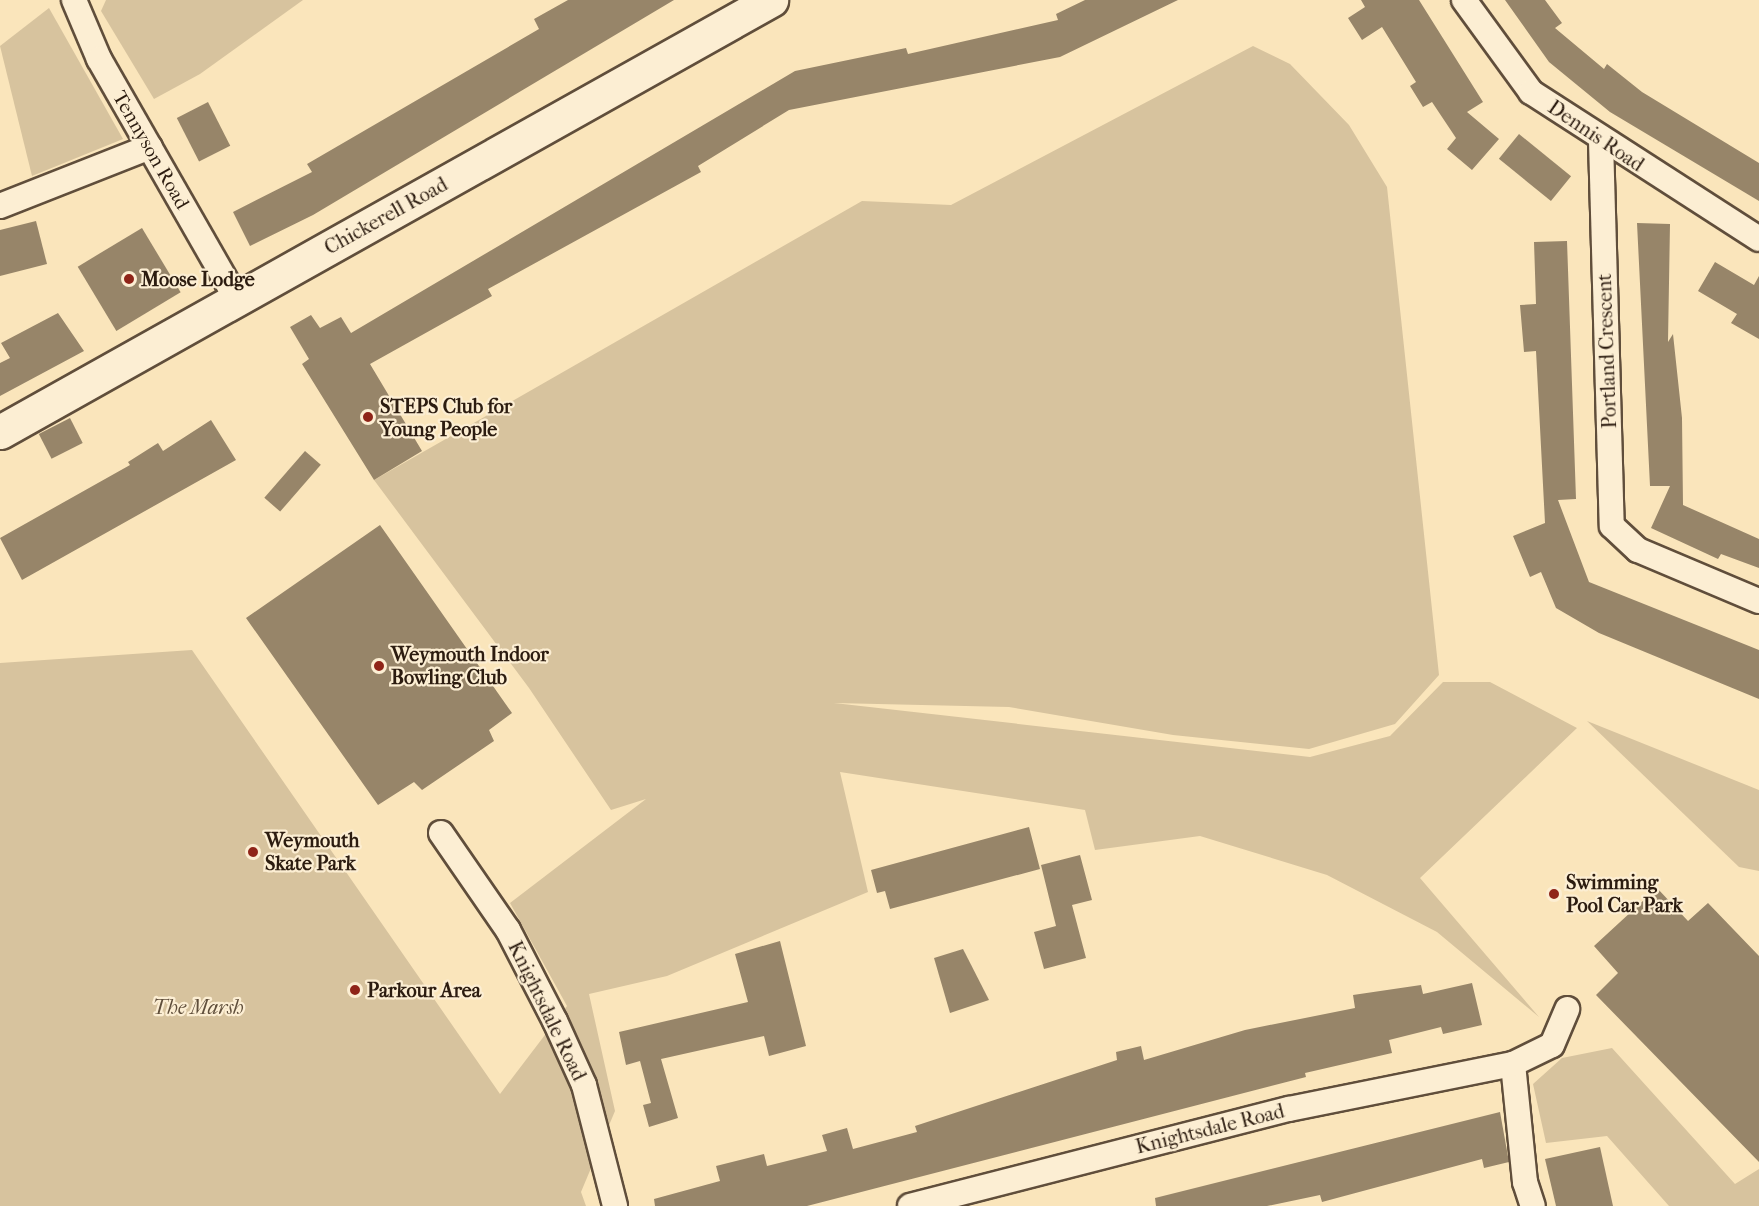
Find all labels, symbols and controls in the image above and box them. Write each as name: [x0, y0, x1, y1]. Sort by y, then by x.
street label: Tennyson Road: [107, 87, 195, 213]
street label: Dennis Road: [1543, 95, 1649, 177]
street label: Chickerell Road: [320, 172, 452, 260]
place label: Moose Lodge: [141, 267, 255, 291]
marker: Moose Lodge: [122, 272, 136, 286]
street label: Portland Crescent: [1592, 273, 1622, 429]
place label: STEPS Club for Young People: [380, 394, 512, 441]
marker: STEPS Club for Young People: [361, 410, 375, 424]
place label: Weymouth Indoor Bowling Club: [391, 642, 549, 689]
marker: Weymouth Indoor Bowling Club: [372, 659, 386, 673]
place label: Weymouth Skate Park: [265, 828, 360, 875]
marker: Weymouth Skate Park: [246, 845, 260, 859]
place label: Swimming Pool Car Park: [1566, 870, 1683, 917]
marker: Swimming Pool Car Park: [1547, 887, 1561, 901]
street label: Knightsdale Road: [503, 937, 591, 1085]
place label: Parkour Area: [367, 978, 481, 1002]
marker: Parkour Area: [348, 983, 362, 997]
park label: The Marsh: [152, 995, 244, 1019]
street label: Knightsdale Road: [1133, 1099, 1287, 1159]

